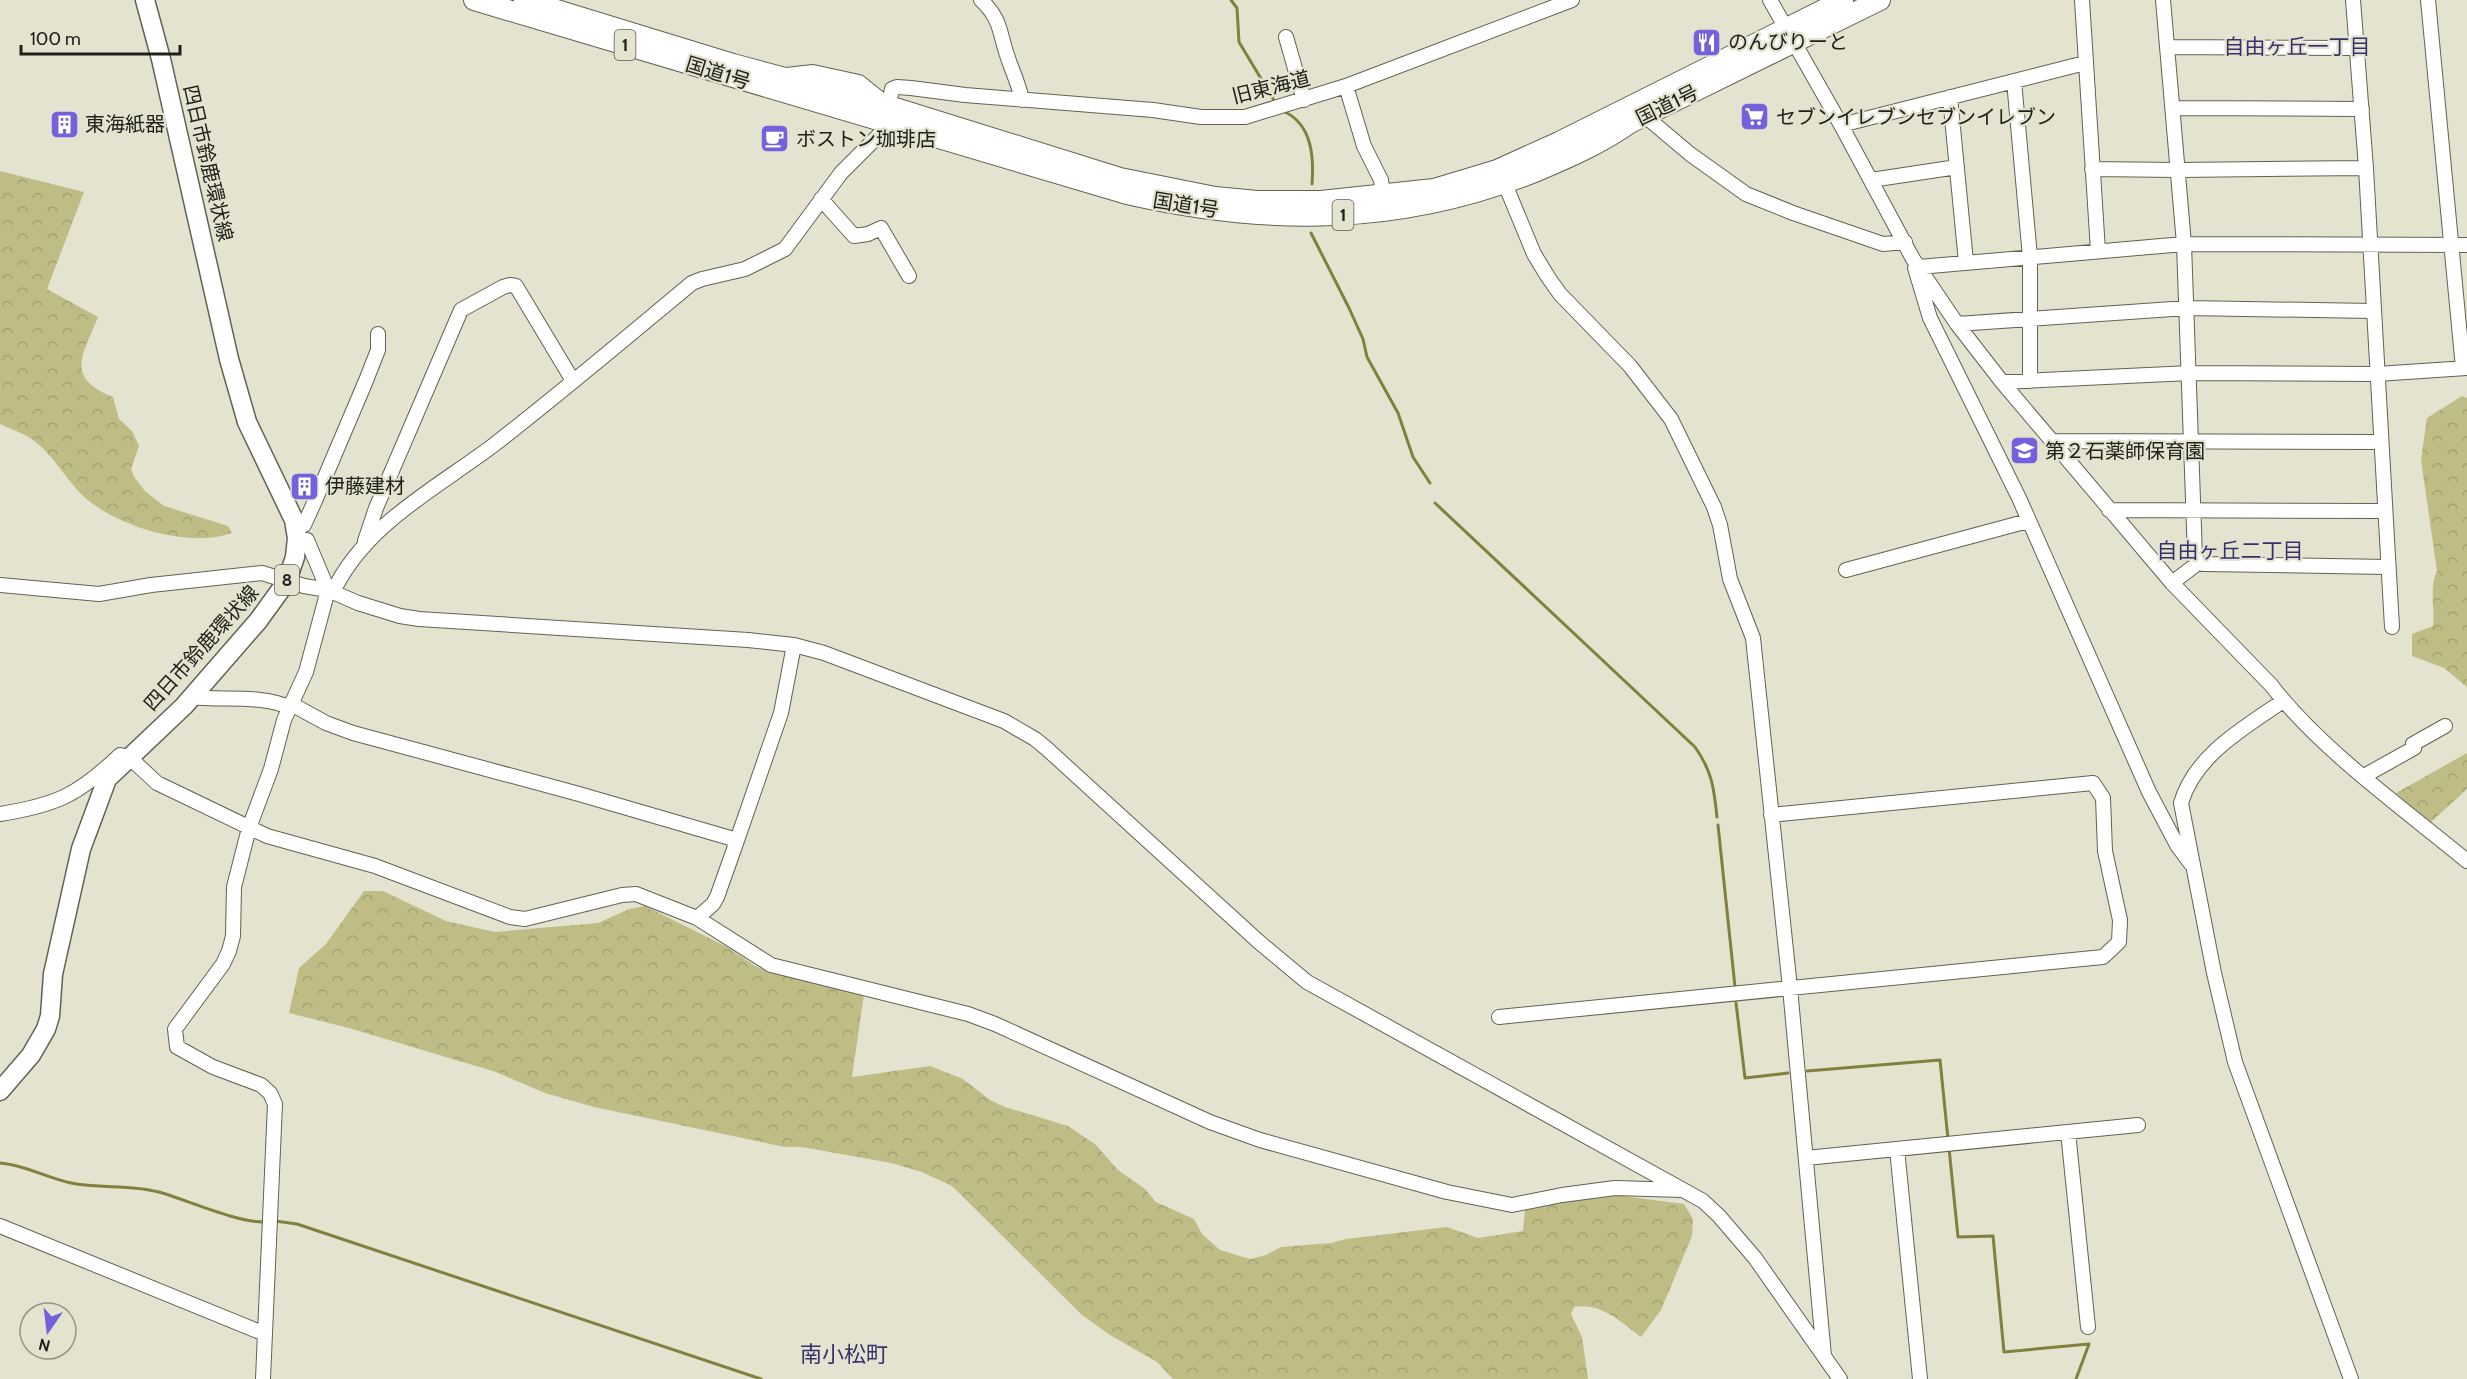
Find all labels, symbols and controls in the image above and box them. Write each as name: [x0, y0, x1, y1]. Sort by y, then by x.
scale bar: [21, 18, 180, 56]
restaurant icon: のんびりーと: [1691, 26, 1723, 58]
text: 100 m: [30, 28, 81, 50]
road number: 1: [614, 30, 636, 60]
place label: のんびりーと: [1728, 30, 1848, 54]
district label: 自由ヶ丘一丁目: [2224, 34, 2371, 59]
street label: 国道1号: [683, 52, 753, 94]
street label: 旧東海道: [1229, 66, 1313, 108]
street label: 国道1号: [1632, 80, 1702, 130]
street label: 四日市鈴鹿環状線: [178, 82, 238, 244]
supermarket icon: セブンイレブンセブンイレブン: [1739, 101, 1771, 133]
place label: セブンイレブンセブンイレブン: [1776, 105, 2056, 129]
building icon: 東海紙器: [48, 108, 80, 140]
place label: 東海紙器: [85, 112, 165, 136]
cafe icon: ボストン珈琲店: [759, 123, 791, 155]
place label: ボストン珈琲店: [796, 127, 936, 151]
street label: 国道1号: [1151, 188, 1221, 222]
road number: 1: [1332, 200, 1354, 230]
school or university icon: 第２石薬師保育園: [2008, 435, 2040, 467]
place label: 第２石薬師保育園: [2045, 439, 2205, 463]
building icon: 伊藤建材: [288, 470, 320, 502]
place label: 伊藤建材: [325, 474, 405, 498]
district label: 自由ヶ丘二丁目: [2157, 538, 2304, 563]
road number: 8: [275, 565, 299, 595]
street label: 四日市鈴鹿環状線: [139, 581, 263, 715]
north arrow: [18, 1301, 78, 1361]
text: N: [37, 1334, 52, 1356]
district label: 南小松町: [800, 1341, 888, 1368]

